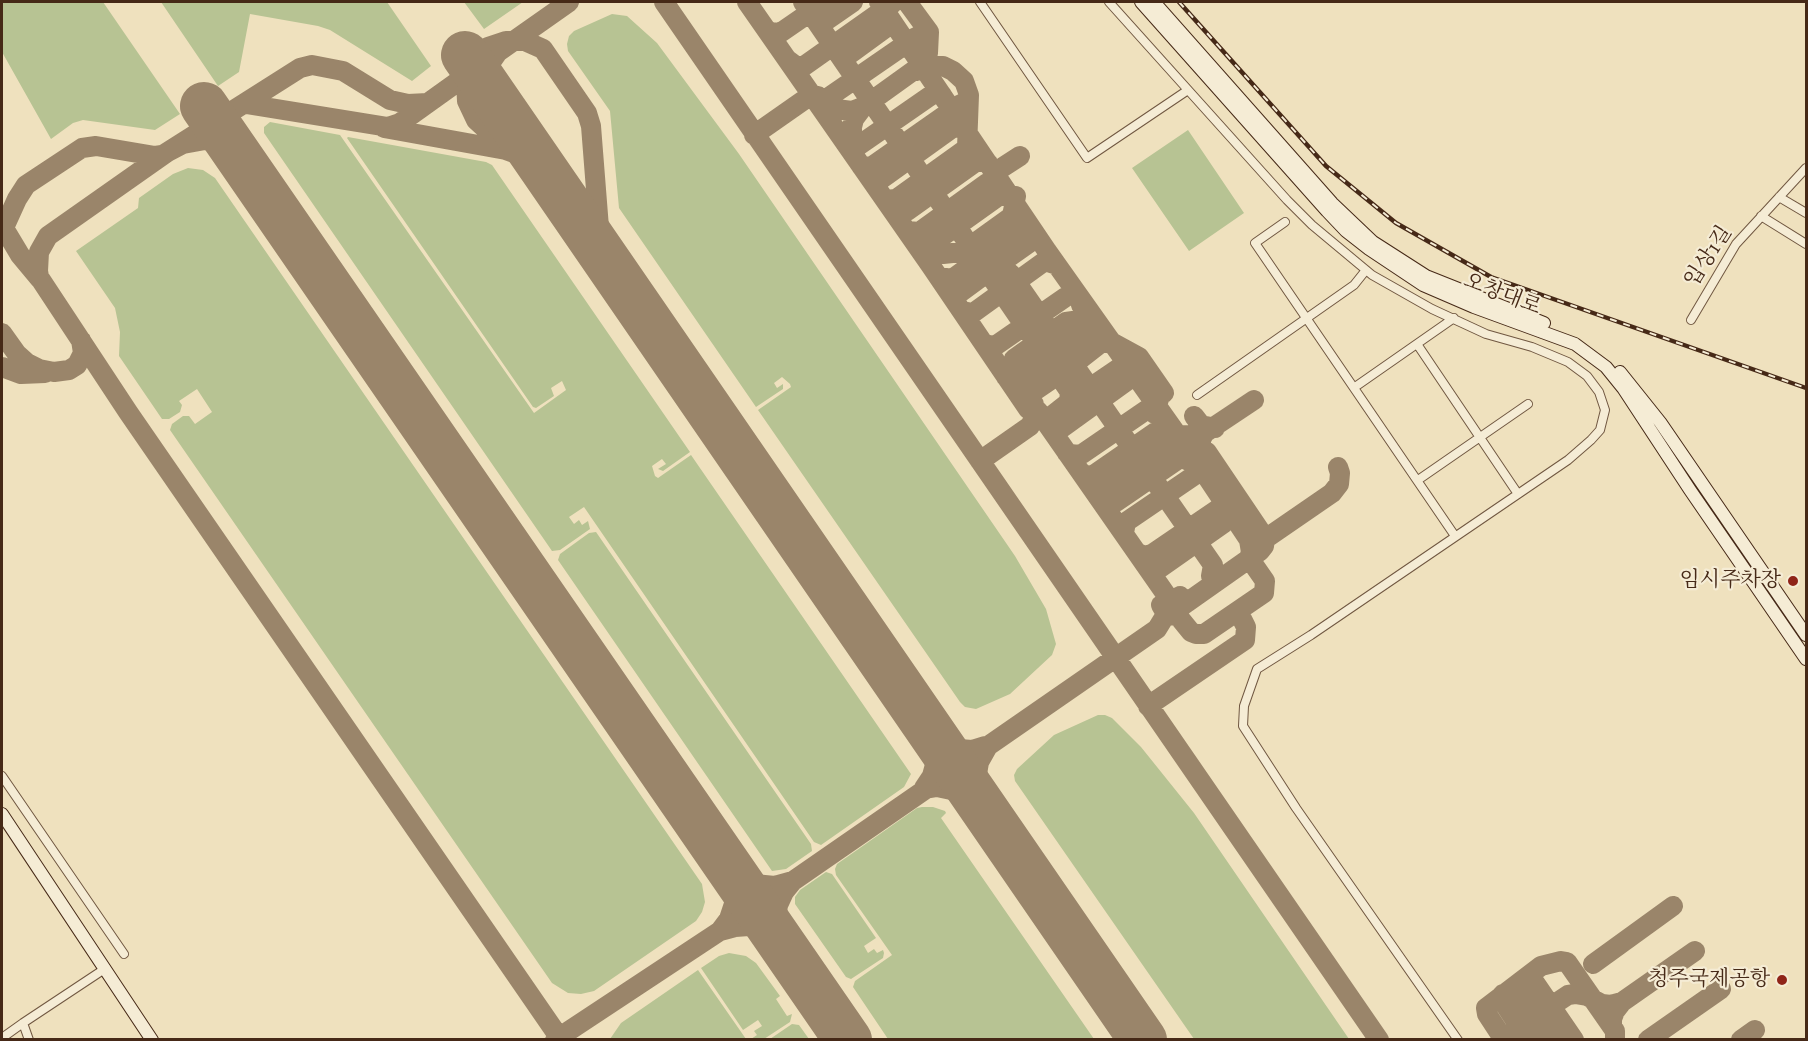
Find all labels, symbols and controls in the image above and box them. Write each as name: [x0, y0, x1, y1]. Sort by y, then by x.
street label: 입상1길: [1680, 222, 1738, 292]
street label: 오창대로: [1460, 269, 1544, 321]
place label: 임시주차장: [1680, 568, 1781, 594]
marker: 임시주차장: [1786, 574, 1800, 588]
place label: 청주국제공항: [1648, 967, 1770, 993]
marker: 청주국제공항: [1775, 973, 1789, 987]

